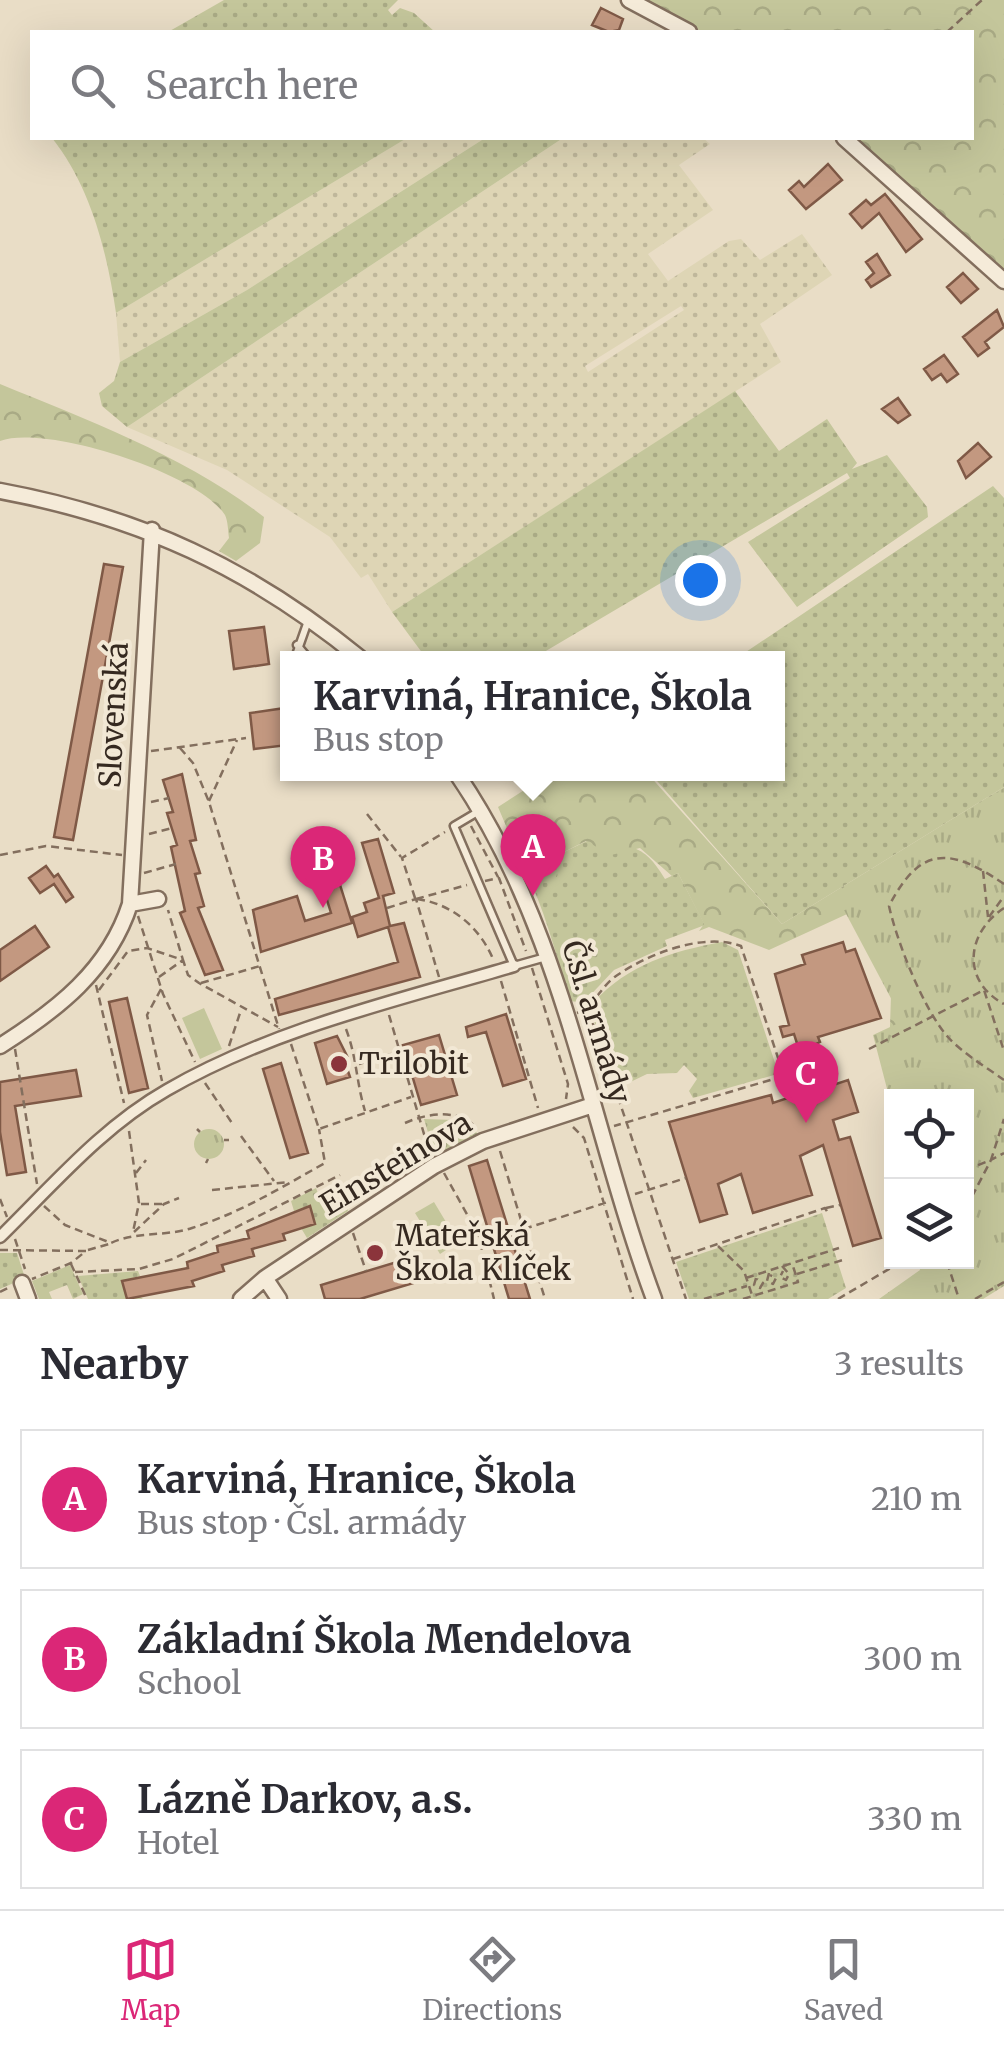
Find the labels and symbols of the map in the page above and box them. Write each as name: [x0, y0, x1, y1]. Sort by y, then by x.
your location: [675, 555, 726, 606]
street label: Slovenská: [90, 641, 136, 789]
pin: A: [500, 814, 566, 896]
pin: B: [290, 826, 356, 908]
street label: Čsl. armády: [554, 936, 640, 1108]
pin: C: [774, 1040, 838, 1123]
place label: Trilobit: [359, 1044, 469, 1082]
marker: Trilobit: [328, 1053, 350, 1075]
street label: Einsteinova: [313, 1103, 478, 1223]
place label: Mateřská Škola Klíček: [395, 1216, 571, 1288]
marker: Mateřská Škola Klíček: [364, 1242, 386, 1264]

